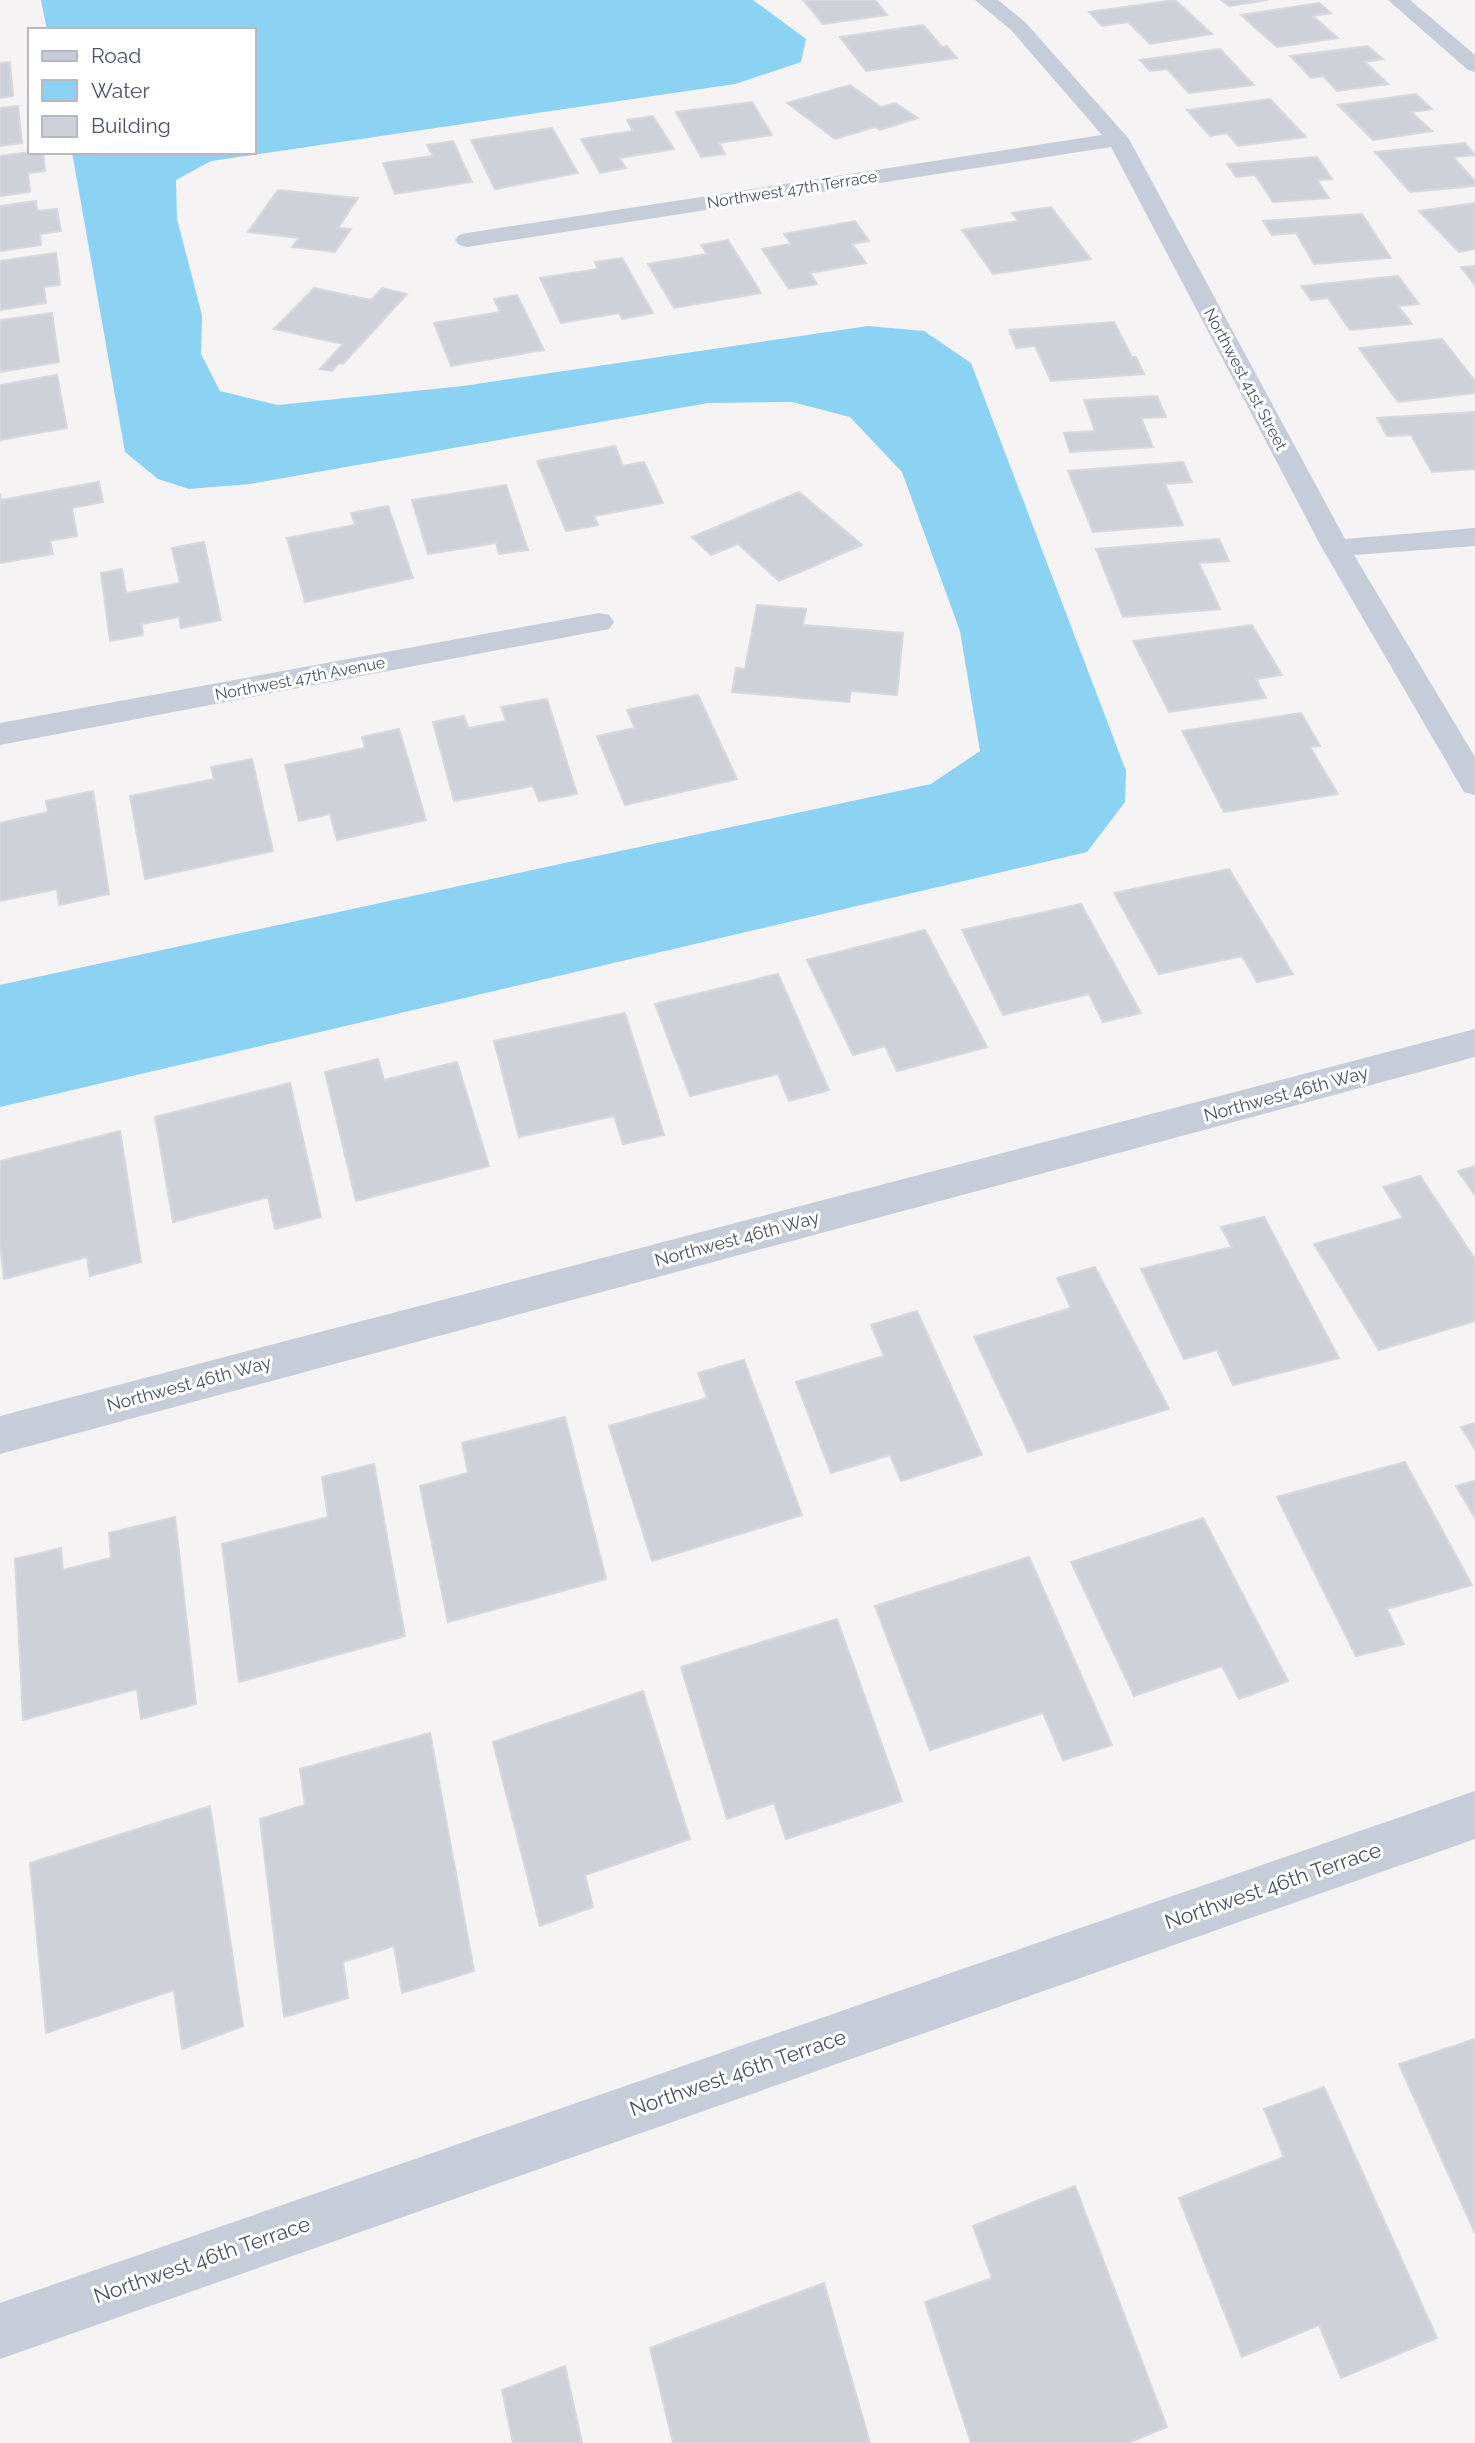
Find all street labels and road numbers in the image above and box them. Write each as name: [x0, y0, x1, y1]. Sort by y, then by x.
street label: Northwest 47th Terrace: [706, 167, 879, 212]
street label: Northwest 41st Street: [1200, 305, 1291, 454]
street label: Northwest 47th Avenue: [213, 653, 387, 704]
street label: Northwest 46th Way: [1201, 1061, 1371, 1126]
street label: Northwest 46th Way: [652, 1206, 822, 1271]
street label: Northwest 46th Way: [104, 1351, 274, 1416]
street label: Northwest 46th Terrace: [1161, 1837, 1384, 1934]
street label: Northwest 46th Terrace: [626, 2024, 849, 2121]
street label: Northwest 46th Terrace: [90, 2211, 313, 2308]

